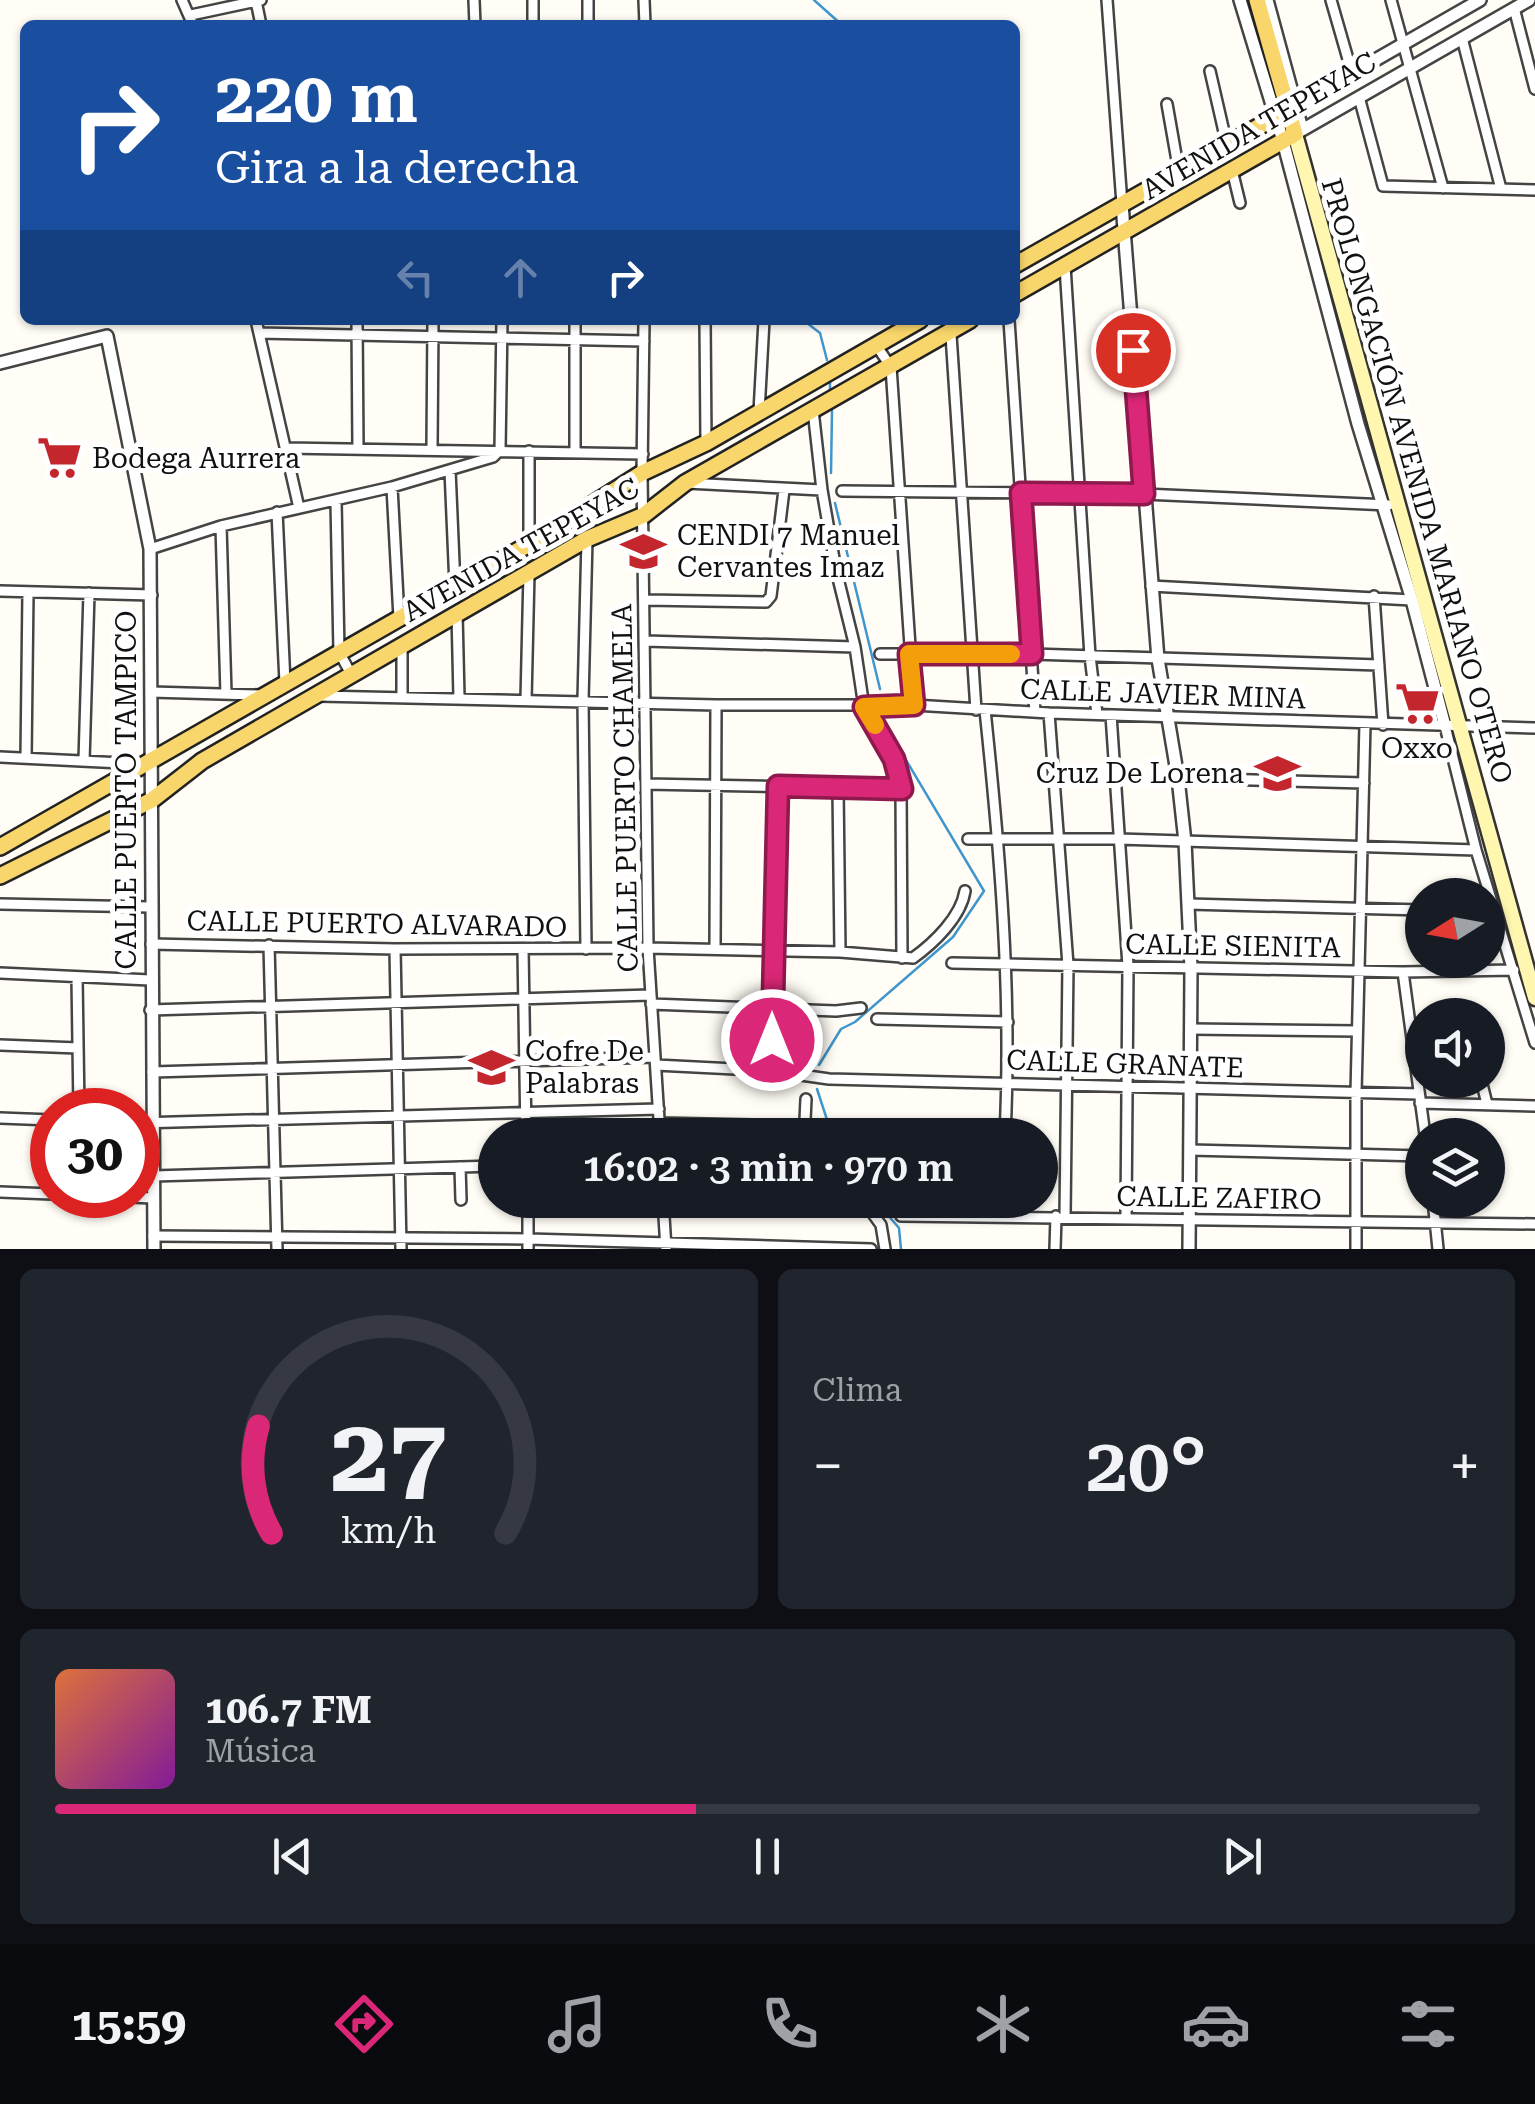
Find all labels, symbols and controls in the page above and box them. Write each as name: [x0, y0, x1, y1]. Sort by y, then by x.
street label: AVENIDA TEPEYAC: [1136, 45, 1382, 207]
text: 220 m: [215, 57, 418, 139]
icon: right: [50, 60, 180, 190]
text: Gira a la derecha: [215, 141, 579, 194]
street label: PROLONGACIÓN AVENIDA MARIANO OTERO: [1315, 174, 1520, 787]
icon: left: [388, 250, 443, 305]
icon: ahead: [493, 250, 548, 305]
icon: right: [598, 250, 653, 305]
pin: [1091, 308, 1176, 393]
icon: arrive: [1106, 323, 1161, 378]
supermarket icon: Bodega Aurrera: [35, 434, 83, 482]
place label: Bodega Aurrera: [92, 442, 300, 475]
street label: AVENIDA TEPEYAC: [397, 471, 645, 629]
place label: CENDI 7 Manuel Cervantes Imaz: [677, 519, 900, 584]
school or university icon: CENDI 7 Manuel Cervantes Imaz: [620, 527, 668, 575]
street label: CALLE PUERTO CHAMELA: [605, 603, 645, 973]
street label: CALLE PUERTO TAMPICO: [110, 611, 143, 969]
street label: CALLE JAVIER MINA: [1020, 673, 1307, 715]
supermarket icon: Oxxo: [1393, 679, 1441, 727]
place label: Oxxo: [1381, 732, 1453, 765]
school or university icon: Cruz De Lorena: [1253, 749, 1301, 797]
place label: Cruz De Lorena: [1036, 757, 1244, 790]
north arrow: [1405, 878, 1505, 978]
map controls: [1405, 878, 1505, 1218]
street label: CALLE PUERTO ALVARADO: [186, 904, 568, 944]
street label: CALLE SIENITA: [1125, 928, 1341, 964]
position arrow: [720, 988, 824, 1092]
button: sound: [1405, 998, 1505, 1098]
place label: Cofre De Palabras: [525, 1035, 644, 1100]
school or university icon: Cofre De Palabras: [468, 1043, 516, 1091]
street label: CALLE GRANATE: [1006, 1043, 1244, 1085]
speed limit sign: 30: [30, 1088, 160, 1218]
button: layers: [1405, 1118, 1505, 1218]
text: 16:02 · 3 min · 970 m: [583, 1146, 954, 1190]
street label: CALLE ZAFIRO: [1116, 1180, 1322, 1216]
text: Clima: [813, 1371, 902, 1409]
text: 27: [331, 1395, 447, 1516]
text: 20°: [1086, 1421, 1207, 1509]
text: −: [813, 1434, 843, 1498]
text: +: [1449, 1434, 1480, 1498]
text: km/h: [341, 1510, 437, 1552]
text: 106.7 FM: [205, 1688, 372, 1732]
text: Música: [205, 1732, 316, 1770]
icon: previous: [265, 1829, 320, 1884]
icon: pause: [740, 1829, 795, 1884]
icon: next: [1215, 1829, 1270, 1884]
icon: directions: [329, 1989, 399, 2059]
icon: music: [542, 1989, 612, 2059]
icon: phone: [755, 1989, 825, 2059]
icon: climate: [968, 1989, 1038, 2059]
icon: car: [1181, 1989, 1251, 2059]
icon: filters: [1393, 1989, 1463, 2059]
text: 15:59: [71, 1998, 186, 2051]

